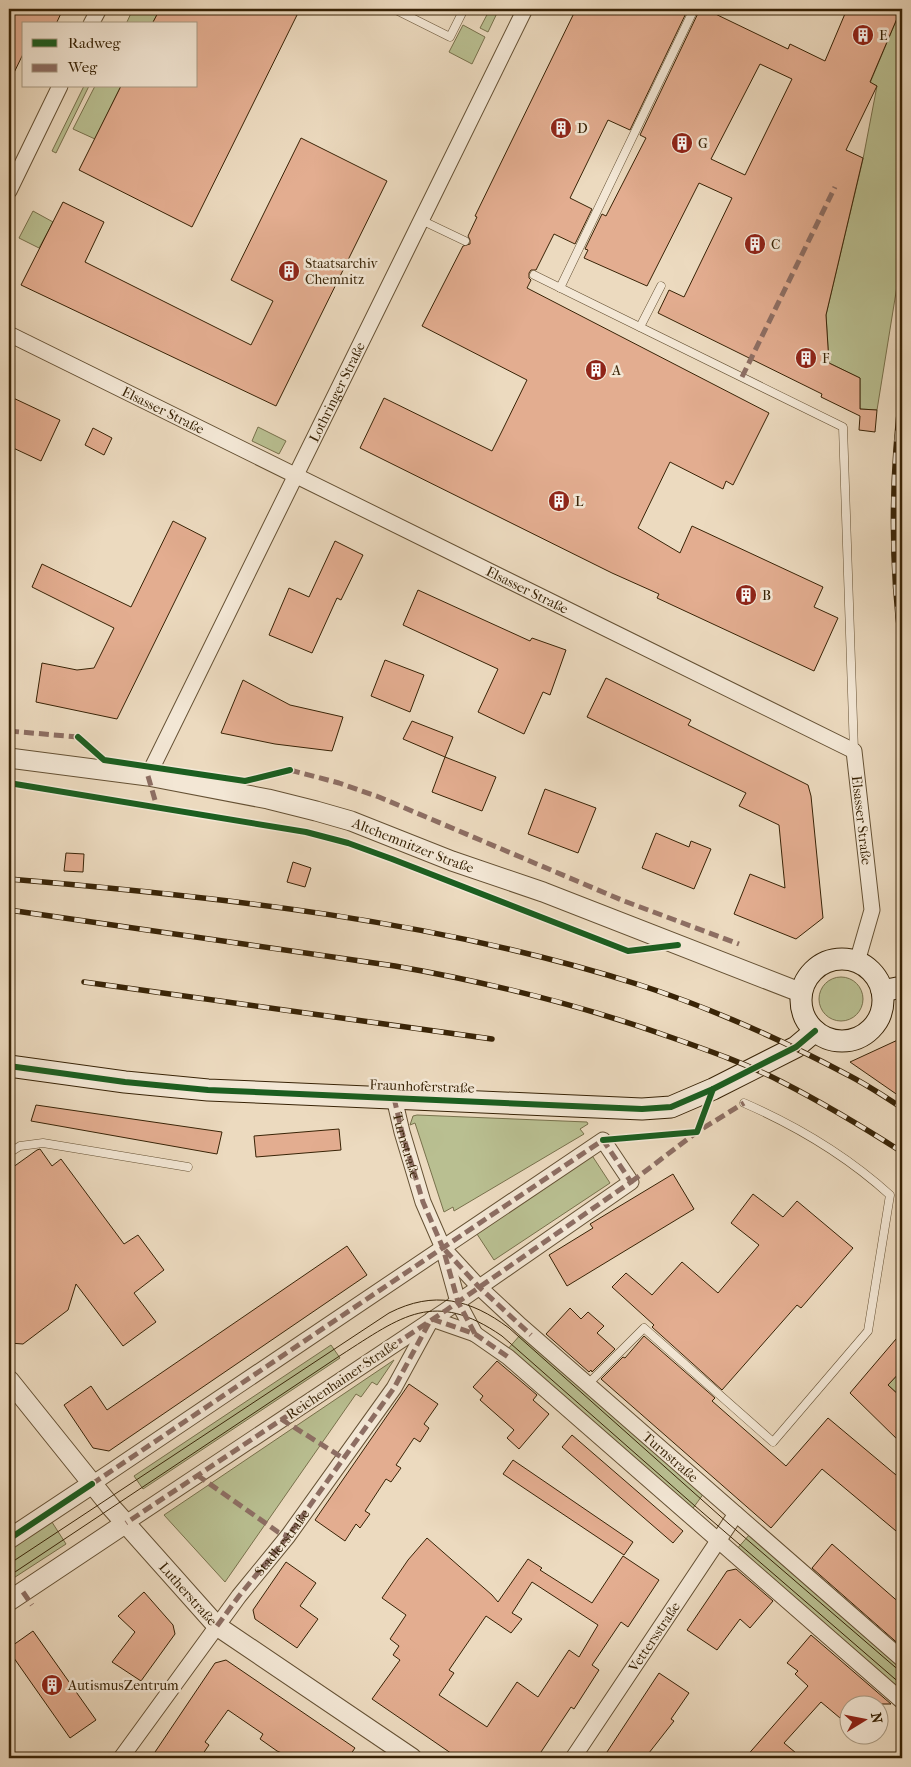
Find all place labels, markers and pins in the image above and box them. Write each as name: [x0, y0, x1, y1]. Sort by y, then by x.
building icon: E: [851, 23, 875, 47]
place label: E: [879, 27, 888, 44]
building icon: D: [549, 116, 573, 140]
place label: D: [577, 120, 588, 137]
building icon: G: [670, 131, 694, 155]
place label: G: [698, 135, 708, 152]
building icon: C: [743, 232, 767, 256]
place label: C: [771, 236, 780, 253]
place label: Staatsarchiv Chemnitz: [305, 255, 379, 288]
building icon: Staatsarchiv Chemnitz: [277, 259, 301, 283]
building icon: F: [794, 346, 818, 370]
place label: F: [822, 350, 830, 367]
building icon: A: [584, 358, 608, 382]
place label: A: [611, 362, 622, 379]
building icon: L: [547, 489, 571, 513]
place label: L: [575, 493, 584, 510]
building icon: B: [734, 583, 758, 607]
place label: B: [762, 587, 771, 604]
building icon: AutismusZentrum: [40, 1673, 64, 1697]
place label: AutismusZentrum: [67, 1677, 179, 1694]

